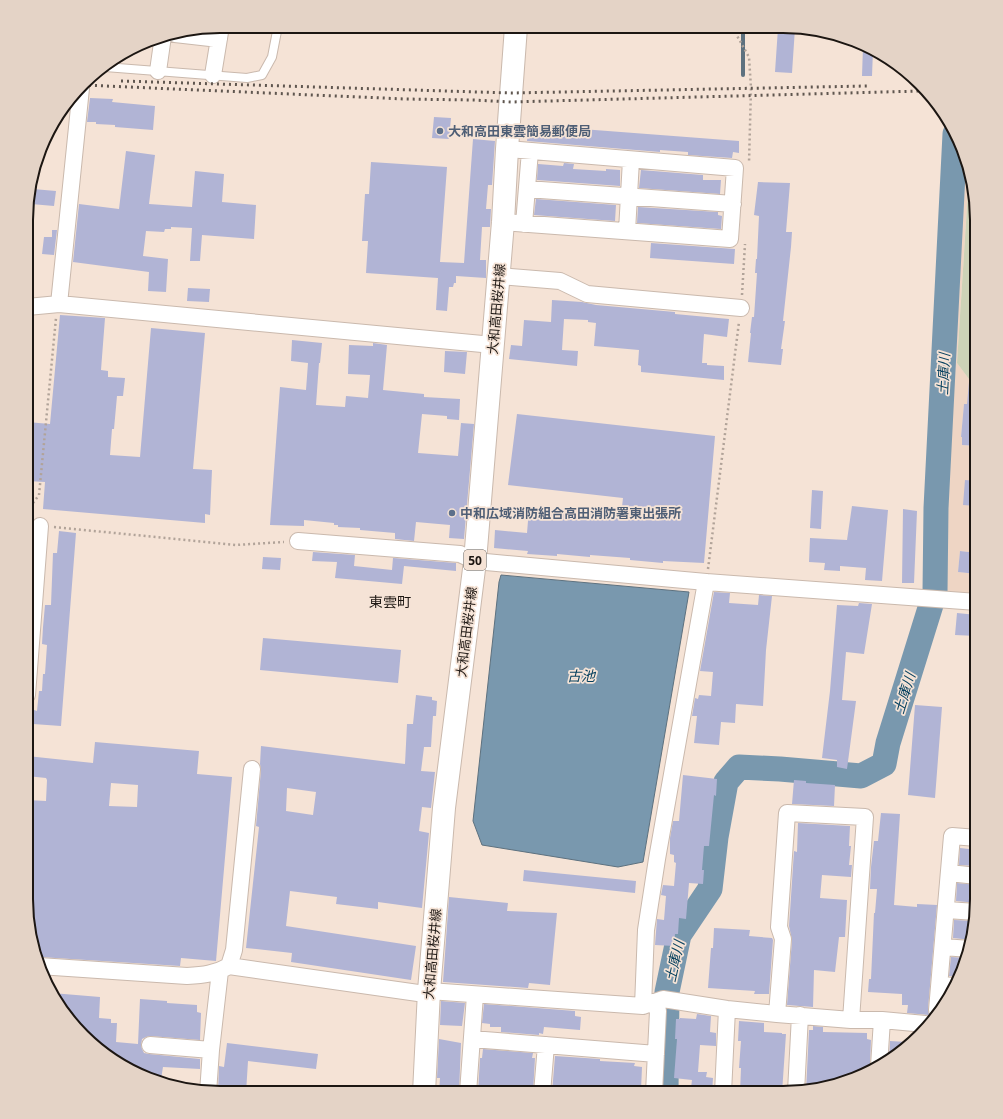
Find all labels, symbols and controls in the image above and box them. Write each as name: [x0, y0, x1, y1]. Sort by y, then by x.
place label: 大和高田東雲簡易郵便局: [448, 122, 591, 140]
marker: 大和高田東雲簡易郵便局: [435, 126, 445, 136]
street label: 大和高田桜井線: [483, 263, 509, 355]
water label: 土庫川: [932, 351, 954, 395]
place label: 中和広域消防組合高田消防署東出張所: [460, 504, 681, 522]
marker: 中和広域消防組合高田消防署東出張所: [447, 508, 457, 518]
road number: 50: [464, 550, 486, 570]
street label: 大和高田桜井線: [452, 586, 480, 678]
district label: 東雲町: [369, 592, 411, 611]
water label: 古池: [567, 666, 597, 685]
water label: 土庫川: [889, 668, 920, 716]
street label: 大和高田桜井線: [419, 908, 445, 1000]
water label: 土庫川: [660, 936, 688, 984]

